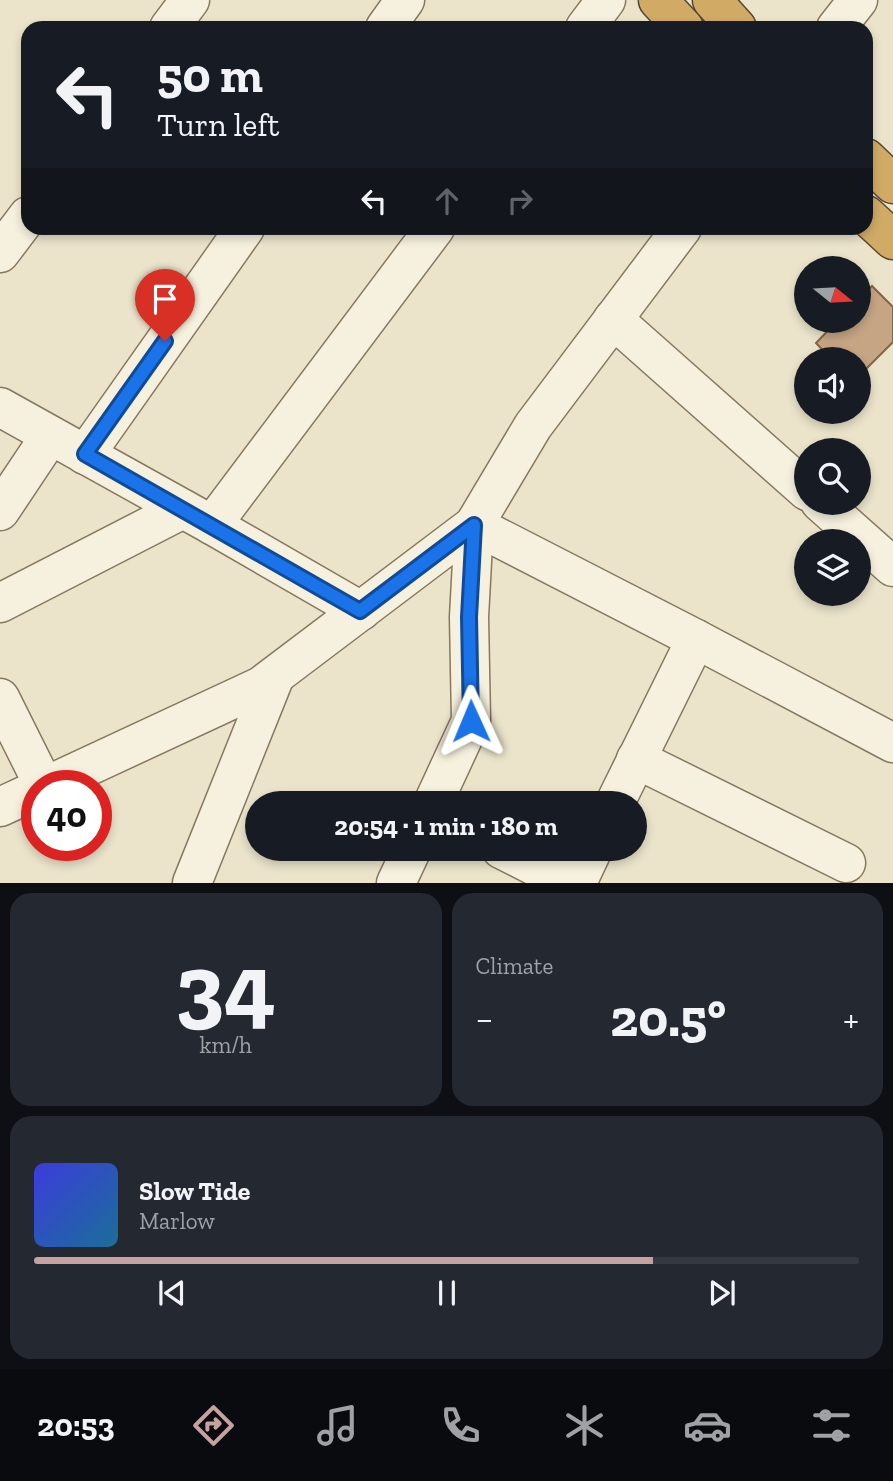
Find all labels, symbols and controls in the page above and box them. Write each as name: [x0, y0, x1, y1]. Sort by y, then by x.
text: 50 m: [157, 46, 263, 105]
icon: left: [42, 49, 133, 140]
text: Turn left: [157, 106, 279, 144]
icon: left: [355, 182, 393, 220]
icon: ahead: [428, 182, 466, 220]
icon: right: [501, 182, 539, 220]
north arrow: [794, 256, 872, 332]
map controls: [794, 256, 871, 606]
pin: [135, 269, 195, 341]
icon: arrive: [146, 280, 184, 318]
button: sound: [794, 347, 871, 424]
button: search: [794, 438, 871, 515]
button: layers: [794, 529, 871, 606]
position arrow: [434, 684, 508, 758]
speed limit sign: 40: [21, 770, 112, 861]
text: 20:54 · 1 min · 180 m: [334, 810, 558, 842]
text: 34: [176, 931, 276, 1040]
text: Climate: [476, 952, 553, 980]
text: 20.5°: [610, 987, 726, 1049]
text: −: [476, 996, 493, 1042]
text: +: [843, 996, 859, 1042]
text: km/h: [200, 1031, 252, 1059]
text: Slow Tide: [139, 1175, 250, 1207]
text: Marlow: [139, 1207, 215, 1235]
icon: previous: [153, 1274, 191, 1312]
icon: pause: [428, 1274, 466, 1312]
icon: next: [703, 1274, 741, 1312]
icon: directions: [189, 1401, 238, 1450]
icon: music: [313, 1401, 362, 1450]
icon: phone: [436, 1401, 485, 1450]
icon: climate: [560, 1401, 609, 1450]
icon: car: [683, 1401, 732, 1450]
icon: filters: [807, 1401, 856, 1450]
text: 20:53: [37, 1406, 115, 1444]

